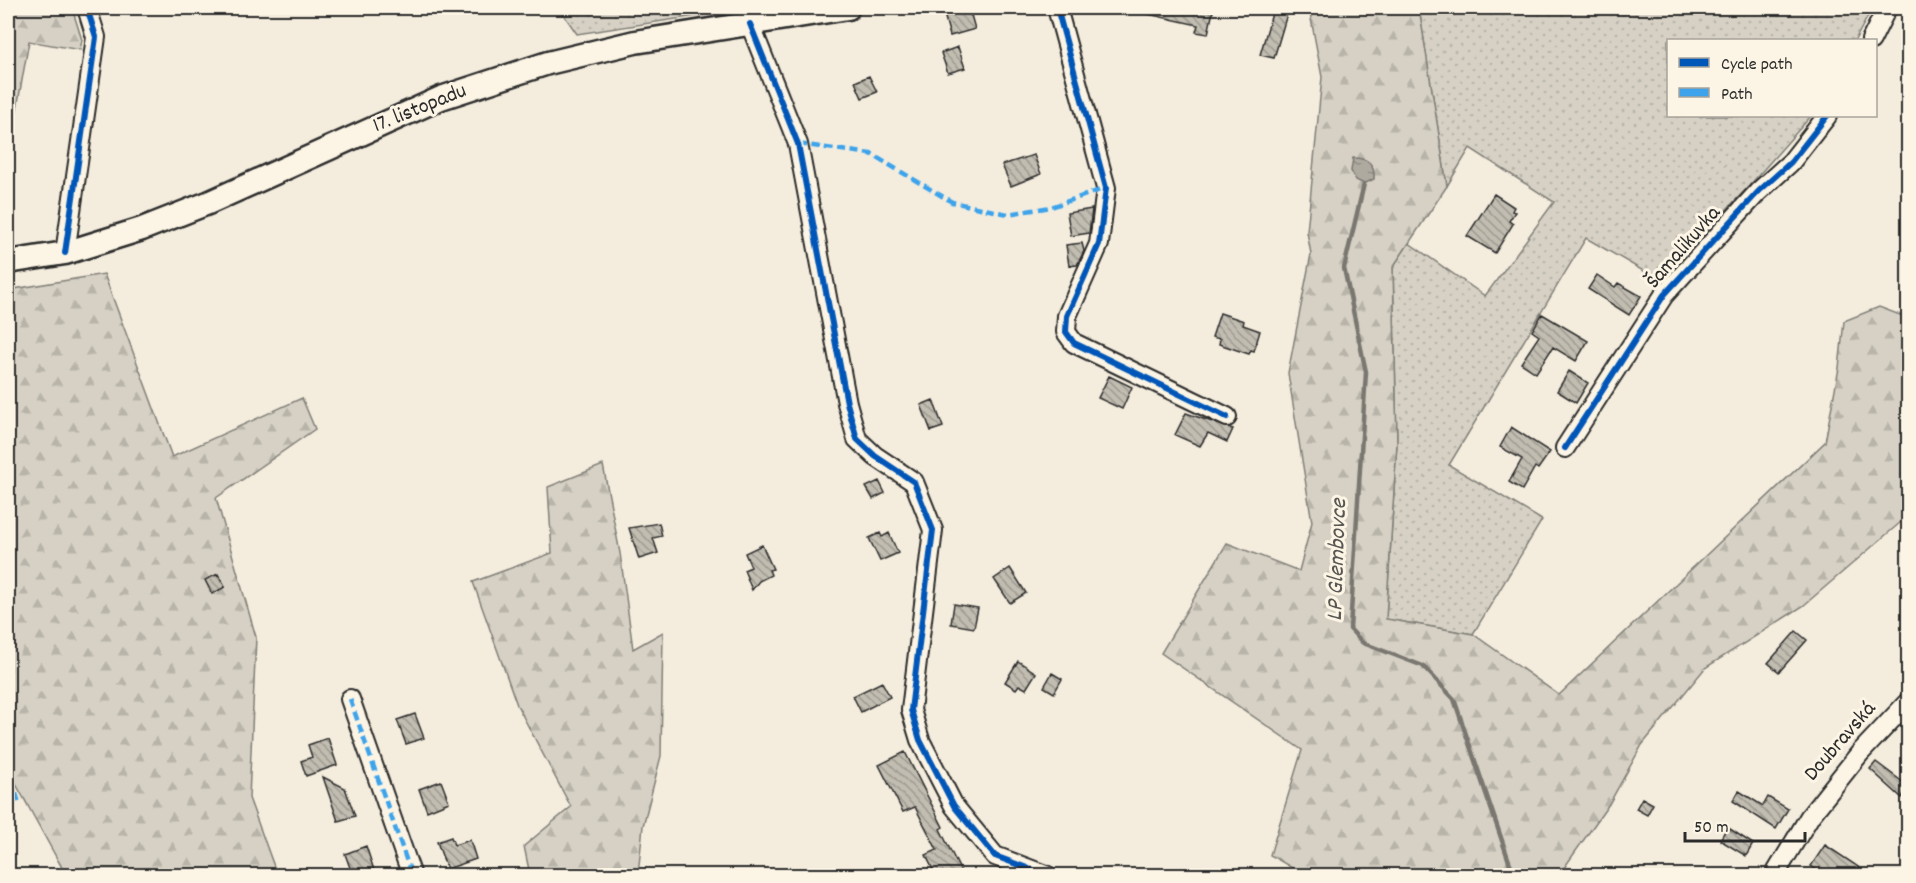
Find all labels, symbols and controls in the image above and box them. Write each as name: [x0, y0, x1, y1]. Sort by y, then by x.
legend: [1667, 39, 1877, 117]
text: Cycle path: [1721, 53, 1792, 78]
street label: 17. listopadu: [368, 76, 472, 142]
text: Path: [1721, 83, 1753, 108]
street label: Šamalikuvka: [1639, 199, 1729, 296]
water label: LP Glembovce: [1319, 497, 1357, 622]
street label: Doubravská: [1797, 695, 1885, 789]
scale bar: [1685, 805, 1805, 843]
text: 50 m: [1694, 816, 1729, 841]

